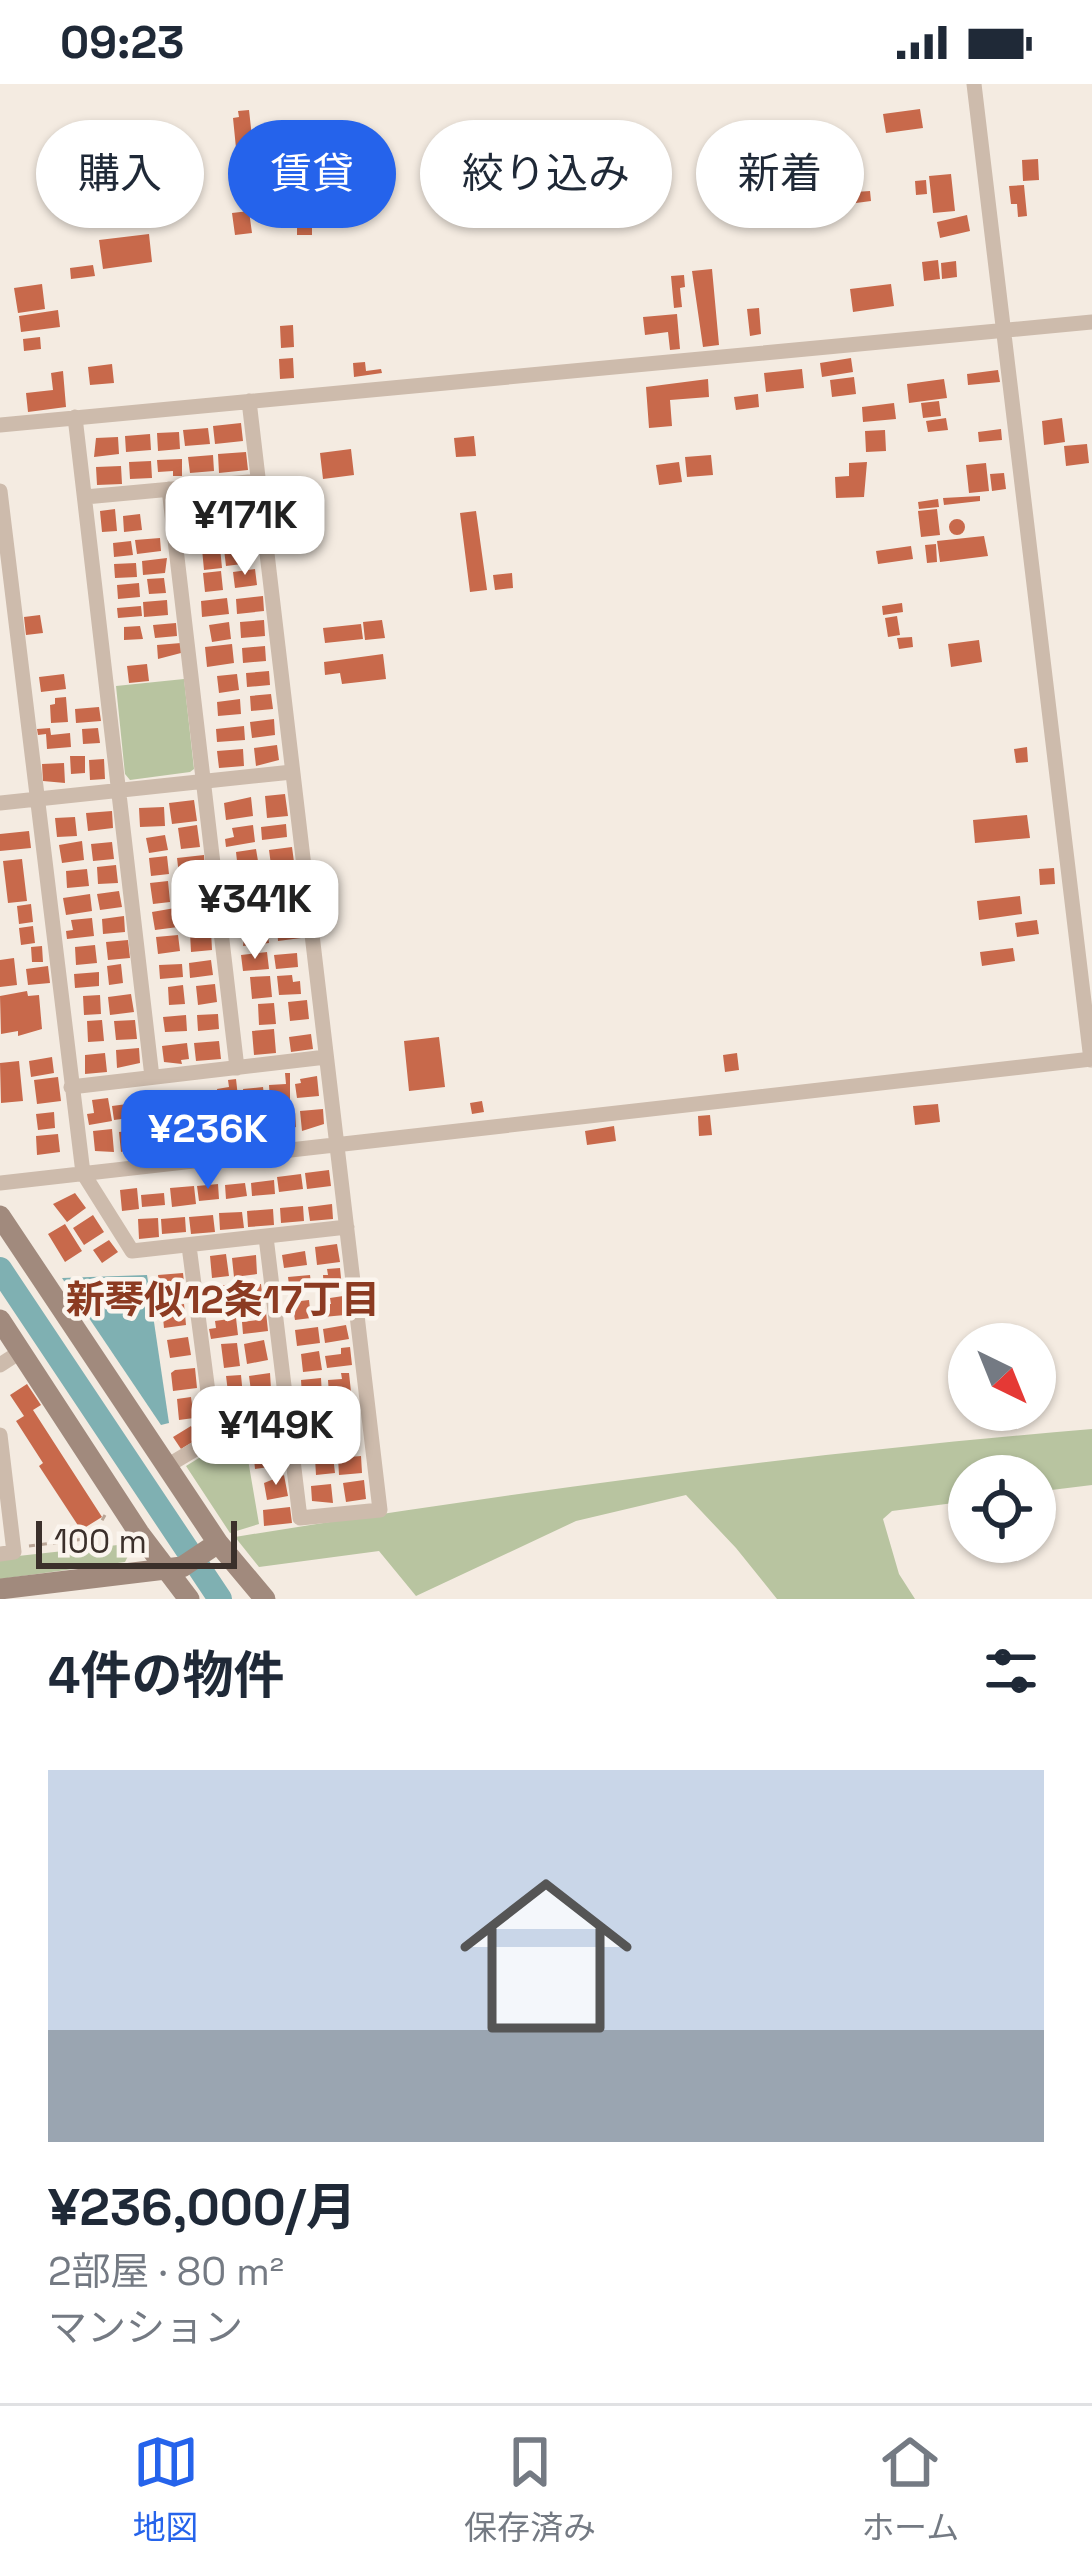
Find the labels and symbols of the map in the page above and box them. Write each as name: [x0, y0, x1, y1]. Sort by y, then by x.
pin: ¥171K: [161, 476, 329, 578]
pin: ¥341K: [171, 860, 339, 962]
pin: ¥236K: [124, 1090, 292, 1192]
district label: 新琴似12条17丁目: [66, 1275, 380, 1324]
north arrow: [948, 1323, 1056, 1431]
pin: ¥149K: [192, 1386, 360, 1488]
scale bar: [36, 1515, 237, 1568]

